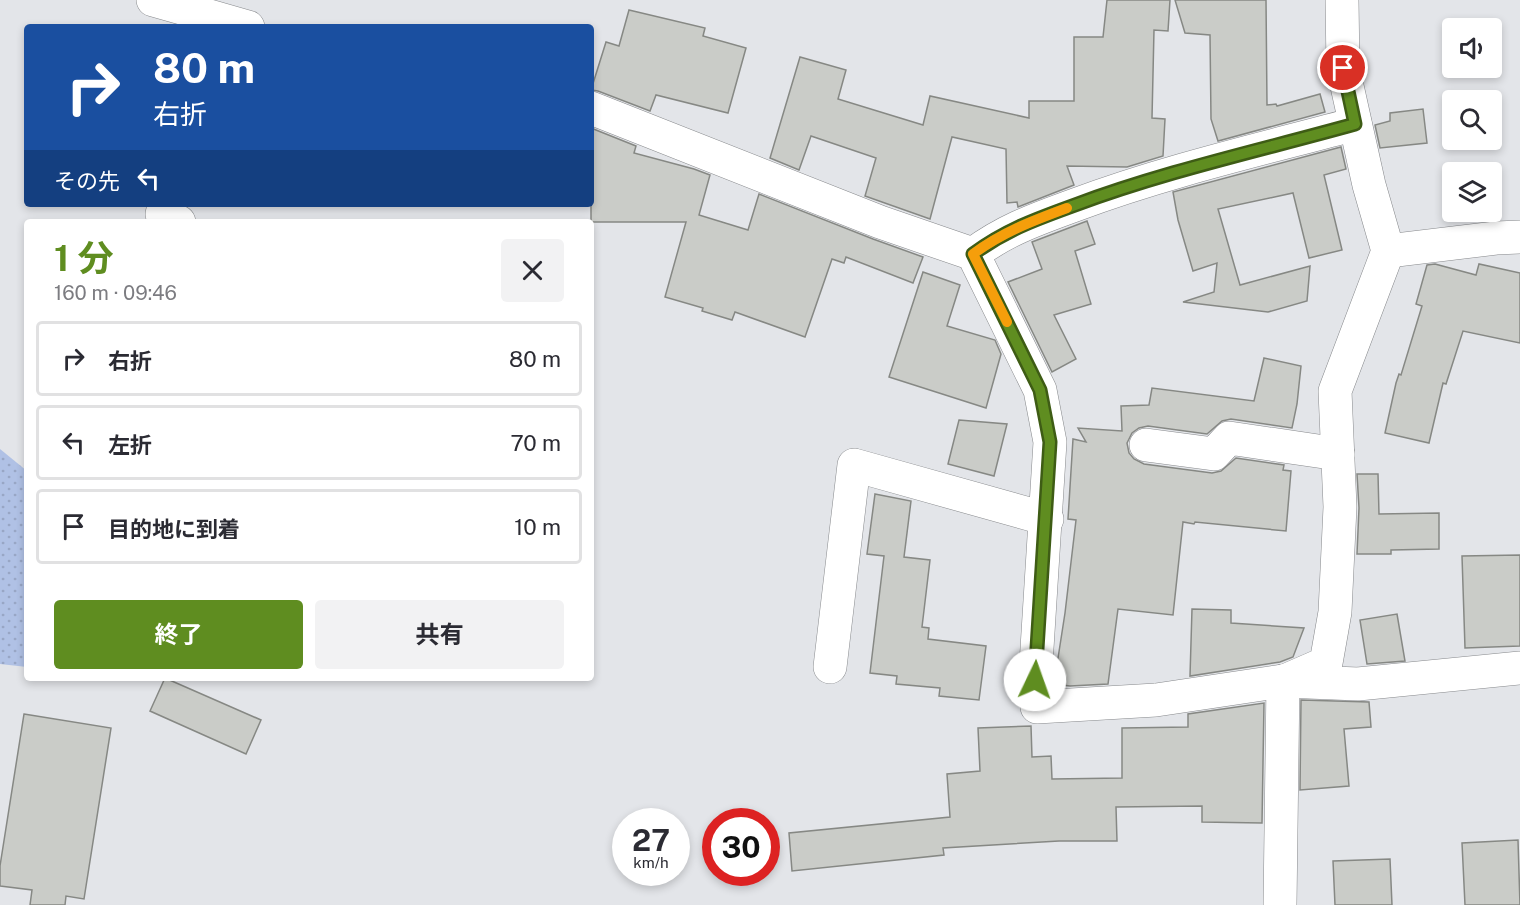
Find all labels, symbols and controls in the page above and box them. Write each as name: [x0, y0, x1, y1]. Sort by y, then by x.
map controls: [1442, 18, 1502, 222]
button: sound: [1442, 18, 1502, 78]
pin: [1317, 42, 1368, 93]
text: 80 m: [153, 43, 255, 92]
icon: right: [54, 48, 132, 126]
icon: arrive: [1326, 51, 1359, 84]
button: search: [1442, 90, 1502, 150]
text: 右折: [153, 98, 207, 130]
icon: left: [132, 162, 165, 195]
button: layers: [1442, 162, 1502, 222]
text: その先: [54, 168, 120, 194]
text: 1 分: [54, 237, 114, 279]
button: close: [501, 239, 564, 302]
text: 160 m · 09:46: [54, 281, 177, 305]
icon: right: [57, 342, 90, 375]
text: 80 m: [509, 346, 561, 372]
text: 右折: [108, 348, 152, 374]
icon: left: [57, 426, 90, 459]
text: 70 m: [510, 430, 561, 456]
text: 左折: [108, 432, 152, 458]
icon: arrive: [57, 510, 90, 543]
text: 10 m: [514, 514, 561, 540]
text: 目的地に到着: [108, 516, 240, 542]
button: 終了: [54, 600, 303, 669]
button: 共有: [315, 600, 564, 669]
position arrow: [1003, 648, 1067, 712]
speed limit sign: 30: [702, 808, 780, 886]
text: 27: [632, 822, 670, 858]
text: km/h: [633, 854, 669, 871]

